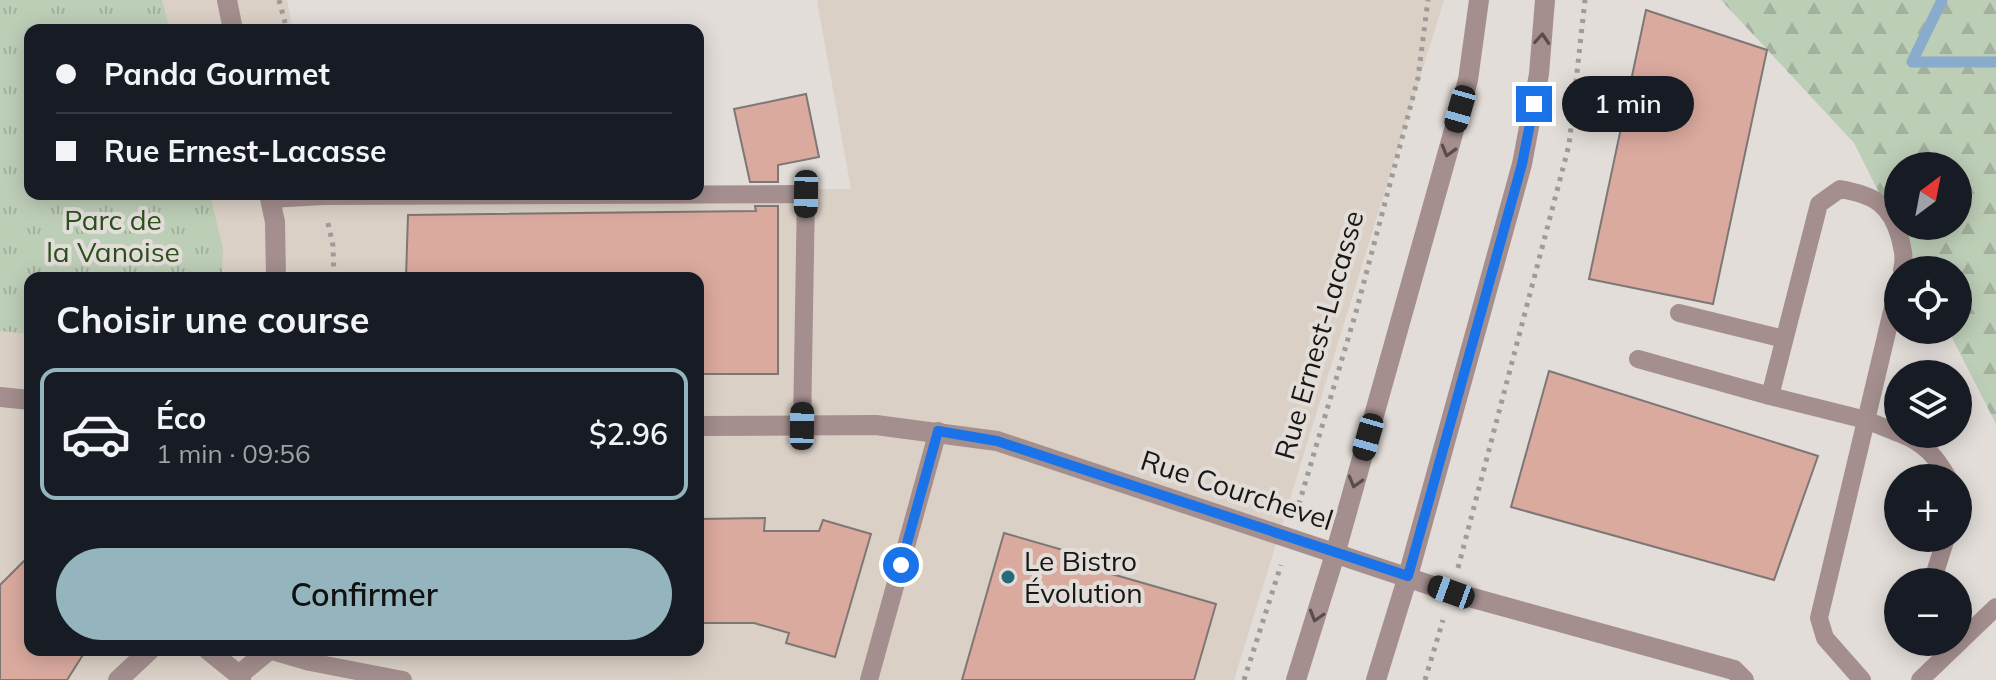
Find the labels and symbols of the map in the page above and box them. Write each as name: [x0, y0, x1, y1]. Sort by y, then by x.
one-way arrow: [1533, 32, 1550, 45]
callout: 1 min: [1562, 76, 1694, 132]
car: [1442, 83, 1478, 135]
route end: [1516, 86, 1552, 122]
one-way arrow: [1441, 144, 1457, 158]
north arrow: [1884, 152, 1972, 240]
car: [794, 170, 818, 218]
park label: Parc de la Vanoise: [46, 202, 180, 269]
street label: Rue Ernest-Lacasse: [1266, 206, 1371, 463]
car: [790, 402, 814, 450]
car: [1350, 411, 1386, 463]
street label: Rue Courchevel: [1137, 442, 1338, 537]
one-way arrow: [1348, 475, 1364, 489]
place label: Le Bistro Évolution: [1024, 543, 1143, 610]
route start: [883, 547, 919, 583]
marker: Le Bistro Évolution: [999, 568, 1017, 586]
car: [1424, 573, 1478, 611]
one-way arrow: [1309, 608, 1325, 622]

